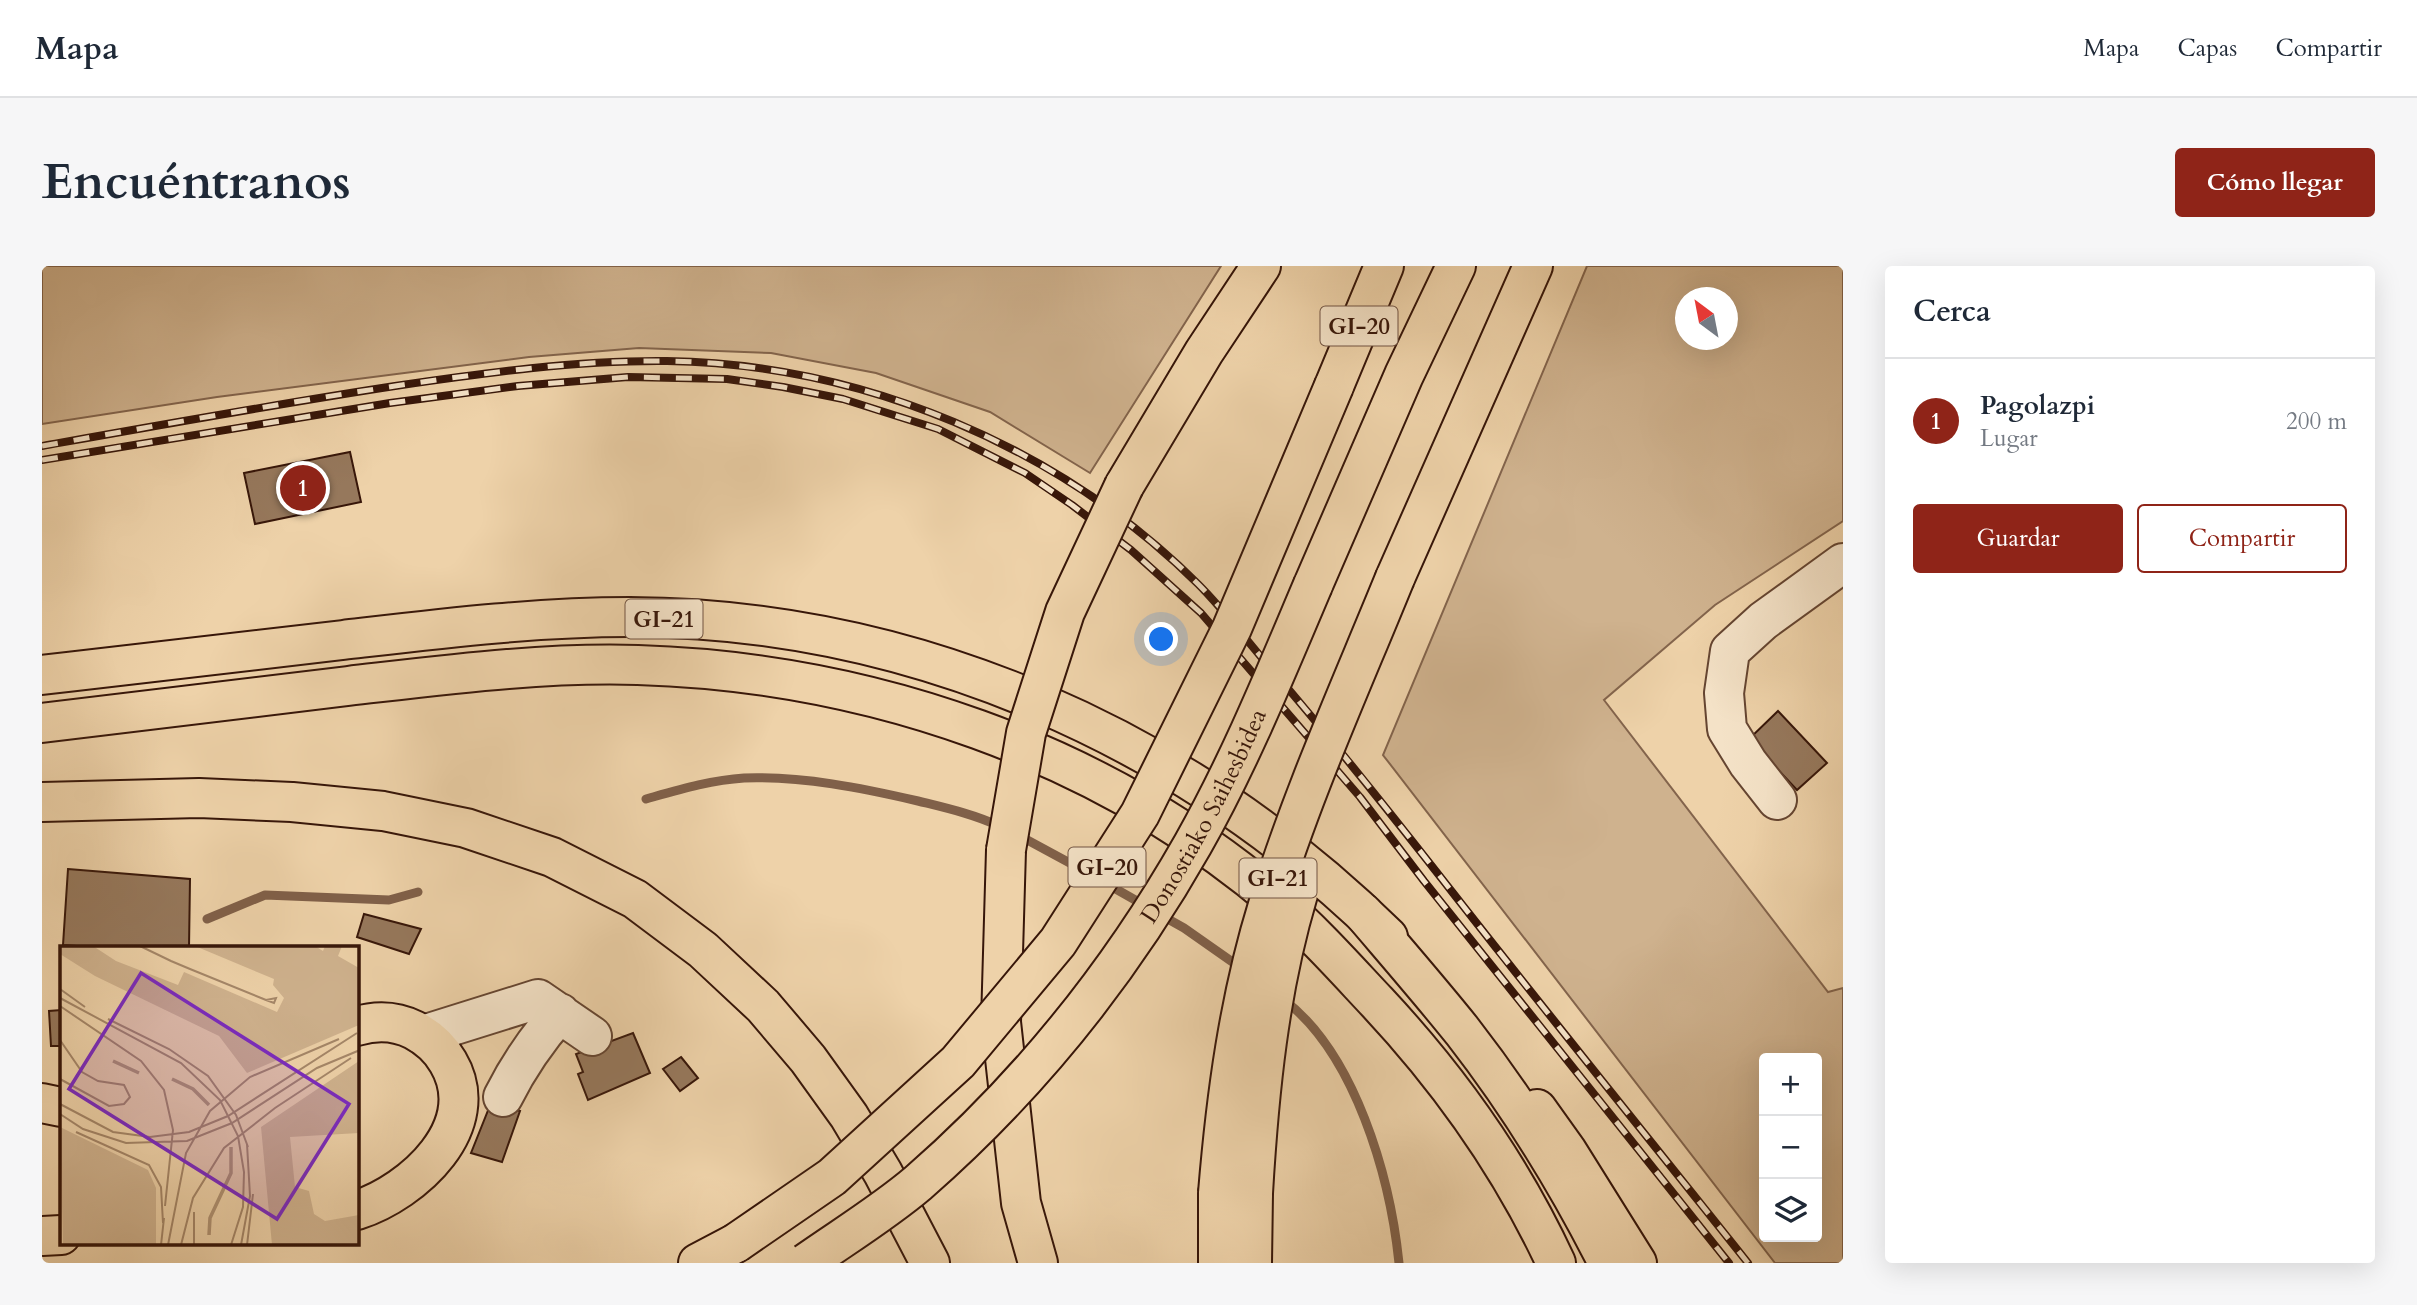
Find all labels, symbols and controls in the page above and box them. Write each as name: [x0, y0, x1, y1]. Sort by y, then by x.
text: Mapa: [35, 26, 119, 71]
text: Mapa: [2083, 32, 2139, 65]
text: Capas: [2177, 32, 2237, 65]
text: Compartir: [2275, 32, 2382, 65]
button: Cómo llegar: [2175, 148, 2375, 217]
text: Encuéntranos: [42, 149, 351, 216]
north arrow: [1675, 287, 1738, 350]
text: Cerca: [1913, 291, 1991, 332]
road number: GI-20: [1320, 306, 1398, 346]
text: Pagolazpi: [1980, 388, 2095, 423]
text: 1: [1930, 406, 1942, 437]
text: 200 m: [2286, 406, 2347, 437]
text: Lugar: [1980, 423, 2038, 454]
pin: 1: [280, 462, 326, 514]
button: Guardar: [1913, 504, 2123, 573]
button: Compartir: [2137, 504, 2347, 573]
road number: GI-21: [626, 600, 702, 638]
your location: [1144, 622, 1178, 656]
street label: Donostiako Saihesbidea: [1133, 703, 1275, 930]
road number: GI-20: [1068, 848, 1146, 887]
road number: GI-21: [1240, 858, 1316, 898]
inset map: [60, 946, 359, 1245]
map controls: [1759, 1053, 1822, 1242]
button: +: [1759, 1053, 1822, 1116]
button: −: [1759, 1116, 1822, 1179]
button: layers: [1759, 1179, 1822, 1242]

